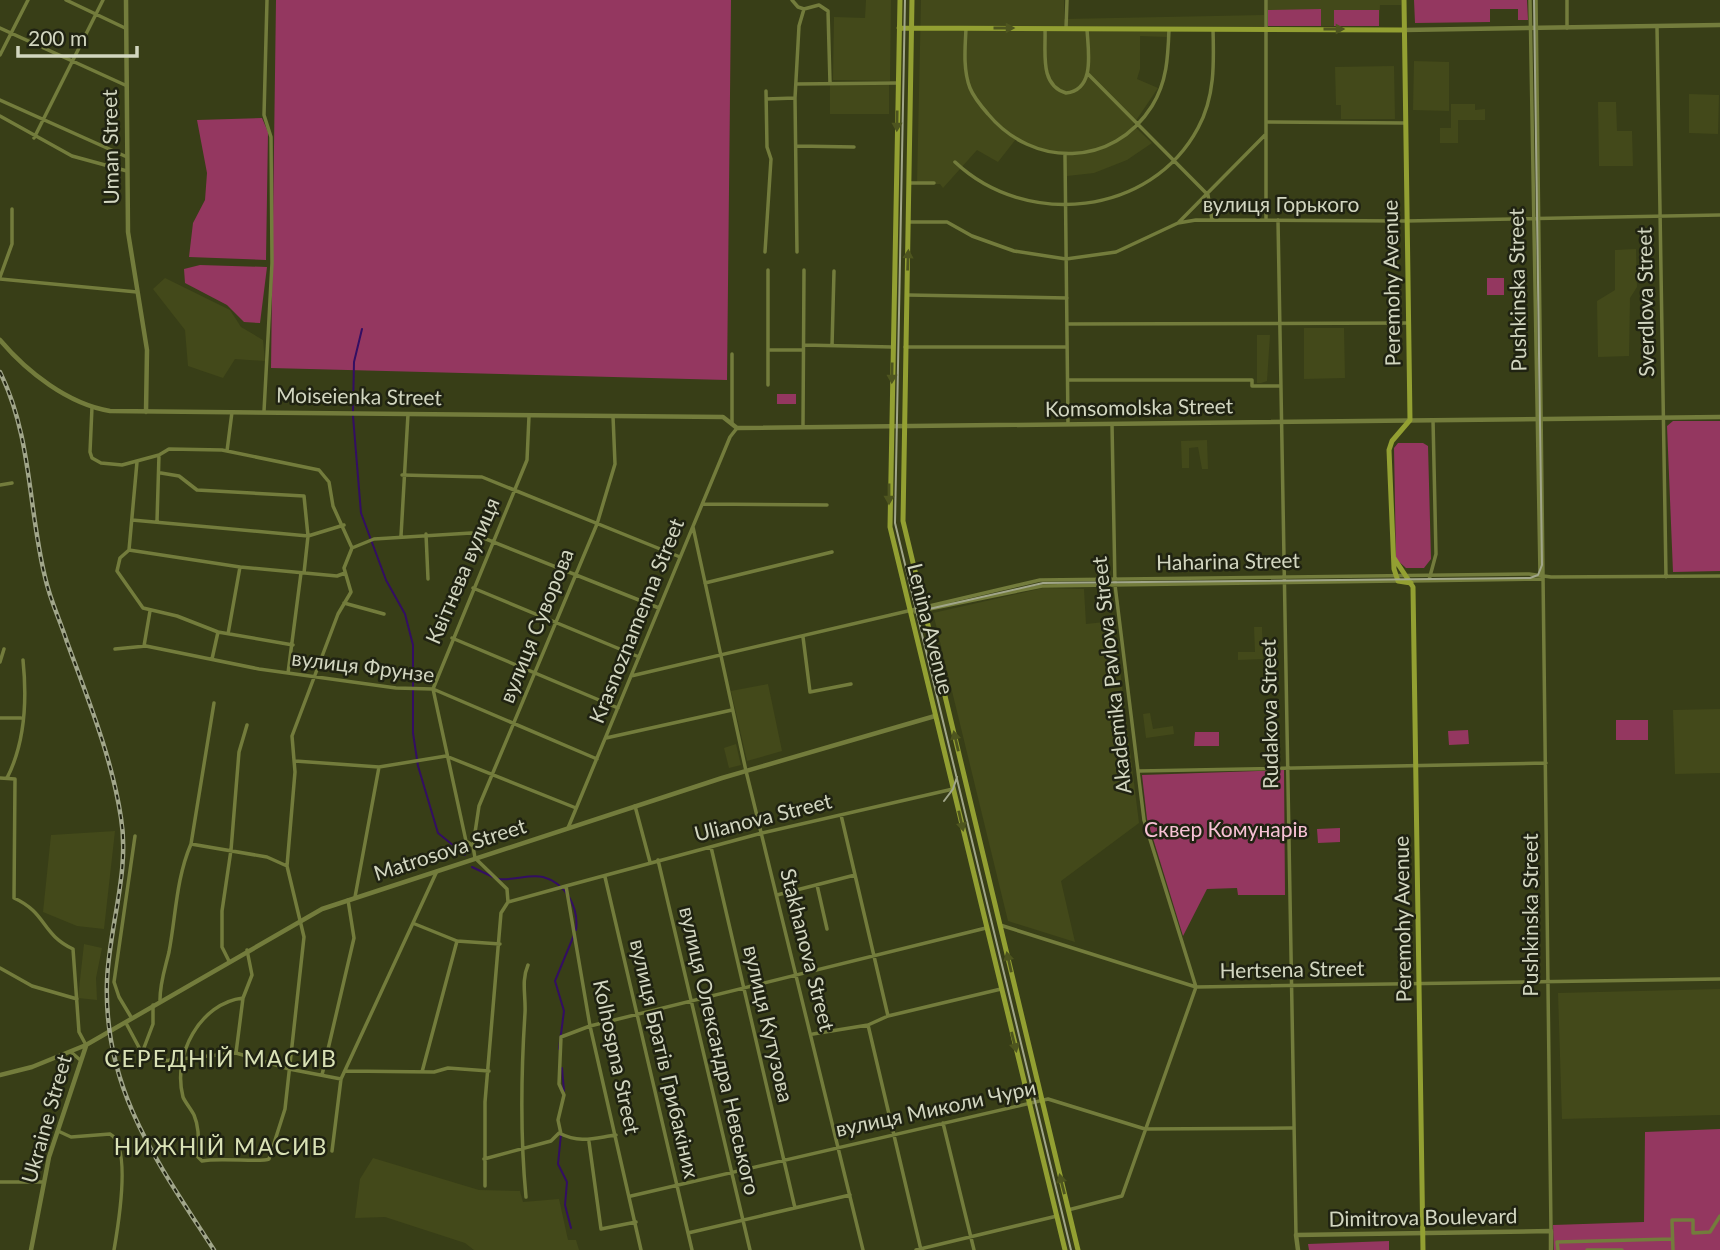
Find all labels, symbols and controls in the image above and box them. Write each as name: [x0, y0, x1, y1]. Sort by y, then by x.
scale bar: [18, 14, 136, 58]
one-way arrow: [994, 22, 1016, 34]
one-way arrow: [1324, 24, 1346, 35]
text: 200 m: [28, 25, 87, 50]
street label: Uman Street: [96, 89, 123, 205]
one-way arrow: [892, 110, 903, 132]
street label: вулиця Горького: [1203, 191, 1359, 216]
street label: Peremohy Avenue: [1377, 200, 1404, 367]
street label: Pushkinska Street: [1503, 208, 1530, 372]
street label: Sverdlova Street: [1631, 226, 1658, 377]
one-way arrow: [902, 249, 913, 271]
one-way arrow: [886, 362, 898, 384]
street label: Moiseienka Street: [276, 382, 443, 409]
street label: Komsomolska Street: [1045, 392, 1234, 421]
one-way arrow: [883, 484, 895, 506]
street label: Квітнева вулиця: [420, 493, 504, 647]
street label: Krasnoznamenna Street: [583, 514, 688, 727]
street label: вулиця Суворова: [493, 545, 578, 706]
street label: Haharina Street: [1156, 547, 1301, 574]
street label: Akademika Pavlova Street: [1086, 555, 1135, 795]
street label: Lenina Avenue: [903, 560, 960, 697]
street label: Rudakova Street: [1255, 638, 1282, 789]
street label: вулиця Фрунзе: [290, 644, 436, 687]
one-way arrow: [950, 730, 961, 752]
street label: Ulianova Street: [691, 787, 834, 846]
one-way arrow: [955, 810, 966, 832]
street label: Matrosova Street: [370, 812, 529, 885]
park label: Сквер Комунарів: [1144, 816, 1308, 841]
street label: Pushkinska Street: [1517, 833, 1542, 997]
street label: Peremohy Avenue: [1388, 836, 1415, 1003]
street label: Stakhanova Street: [776, 866, 841, 1034]
street label: вулиця Олександра Невського: [675, 904, 766, 1197]
street label: вулиця Братів Грибакіних: [626, 937, 705, 1181]
street label: вулиця Кутузова: [739, 943, 800, 1105]
one-way arrow: [1003, 951, 1014, 973]
street label: Hertsena Street: [1219, 955, 1365, 982]
street label: Kolhospna Street: [589, 977, 646, 1137]
one-way arrow: [1009, 1032, 1020, 1054]
district label: СЕРЕДНІЙ МАСИВ: [104, 1044, 338, 1072]
street label: Ukraine Street: [15, 1051, 76, 1186]
street label: вулиця Миколи Чури: [833, 1074, 1038, 1141]
district label: НИЖНІЙ МАСИВ: [114, 1132, 328, 1160]
one-way arrow: [1056, 1173, 1067, 1195]
street label: Dimitrova Boulevard: [1328, 1202, 1518, 1231]

